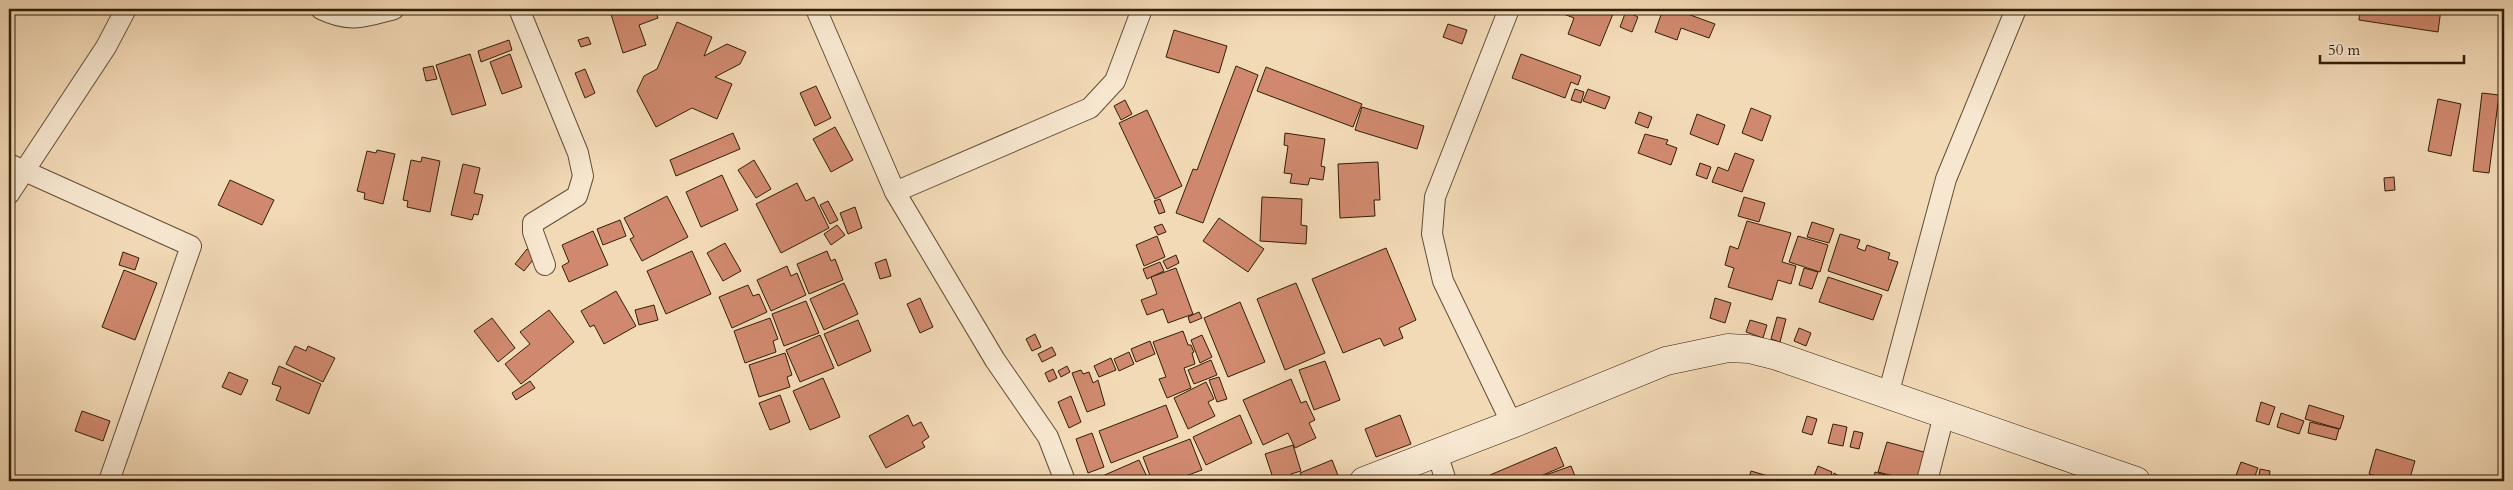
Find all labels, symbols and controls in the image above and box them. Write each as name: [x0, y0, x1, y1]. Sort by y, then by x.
scale bar: [2320, 32, 2464, 64]
text: 50 m: [2328, 40, 2360, 60]

